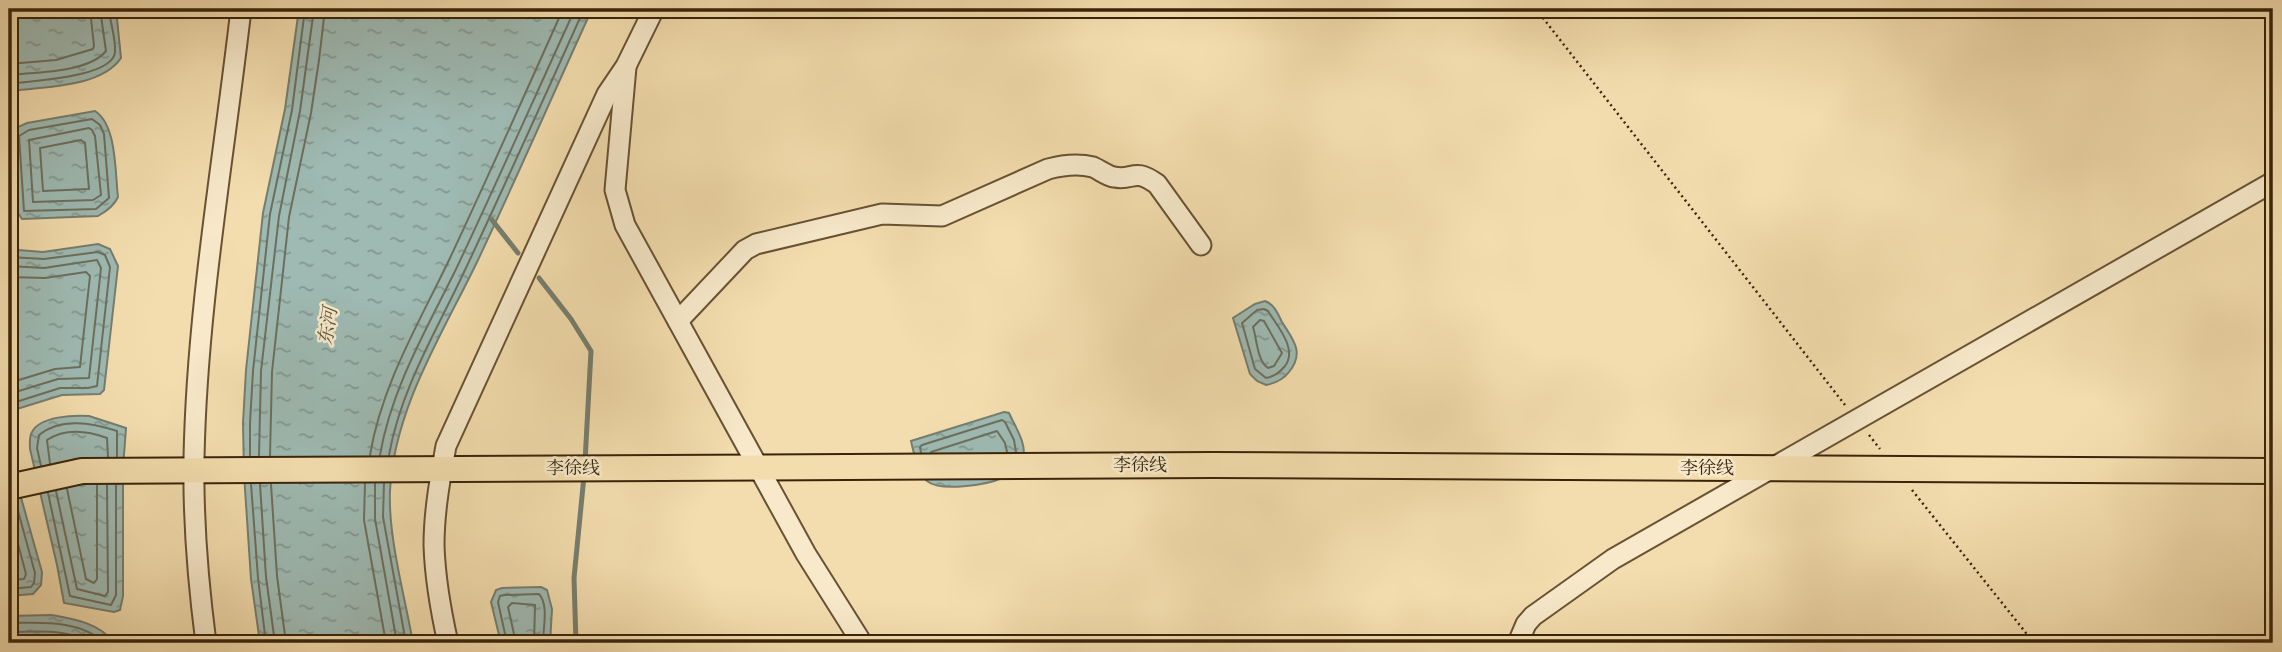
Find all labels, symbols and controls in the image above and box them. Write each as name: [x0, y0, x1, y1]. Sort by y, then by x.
water label: 东河: [313, 303, 342, 346]
street label: 李徐线: [1113, 454, 1167, 476]
street label: 李徐线: [546, 457, 600, 479]
street label: 李徐线: [1680, 457, 1734, 479]

